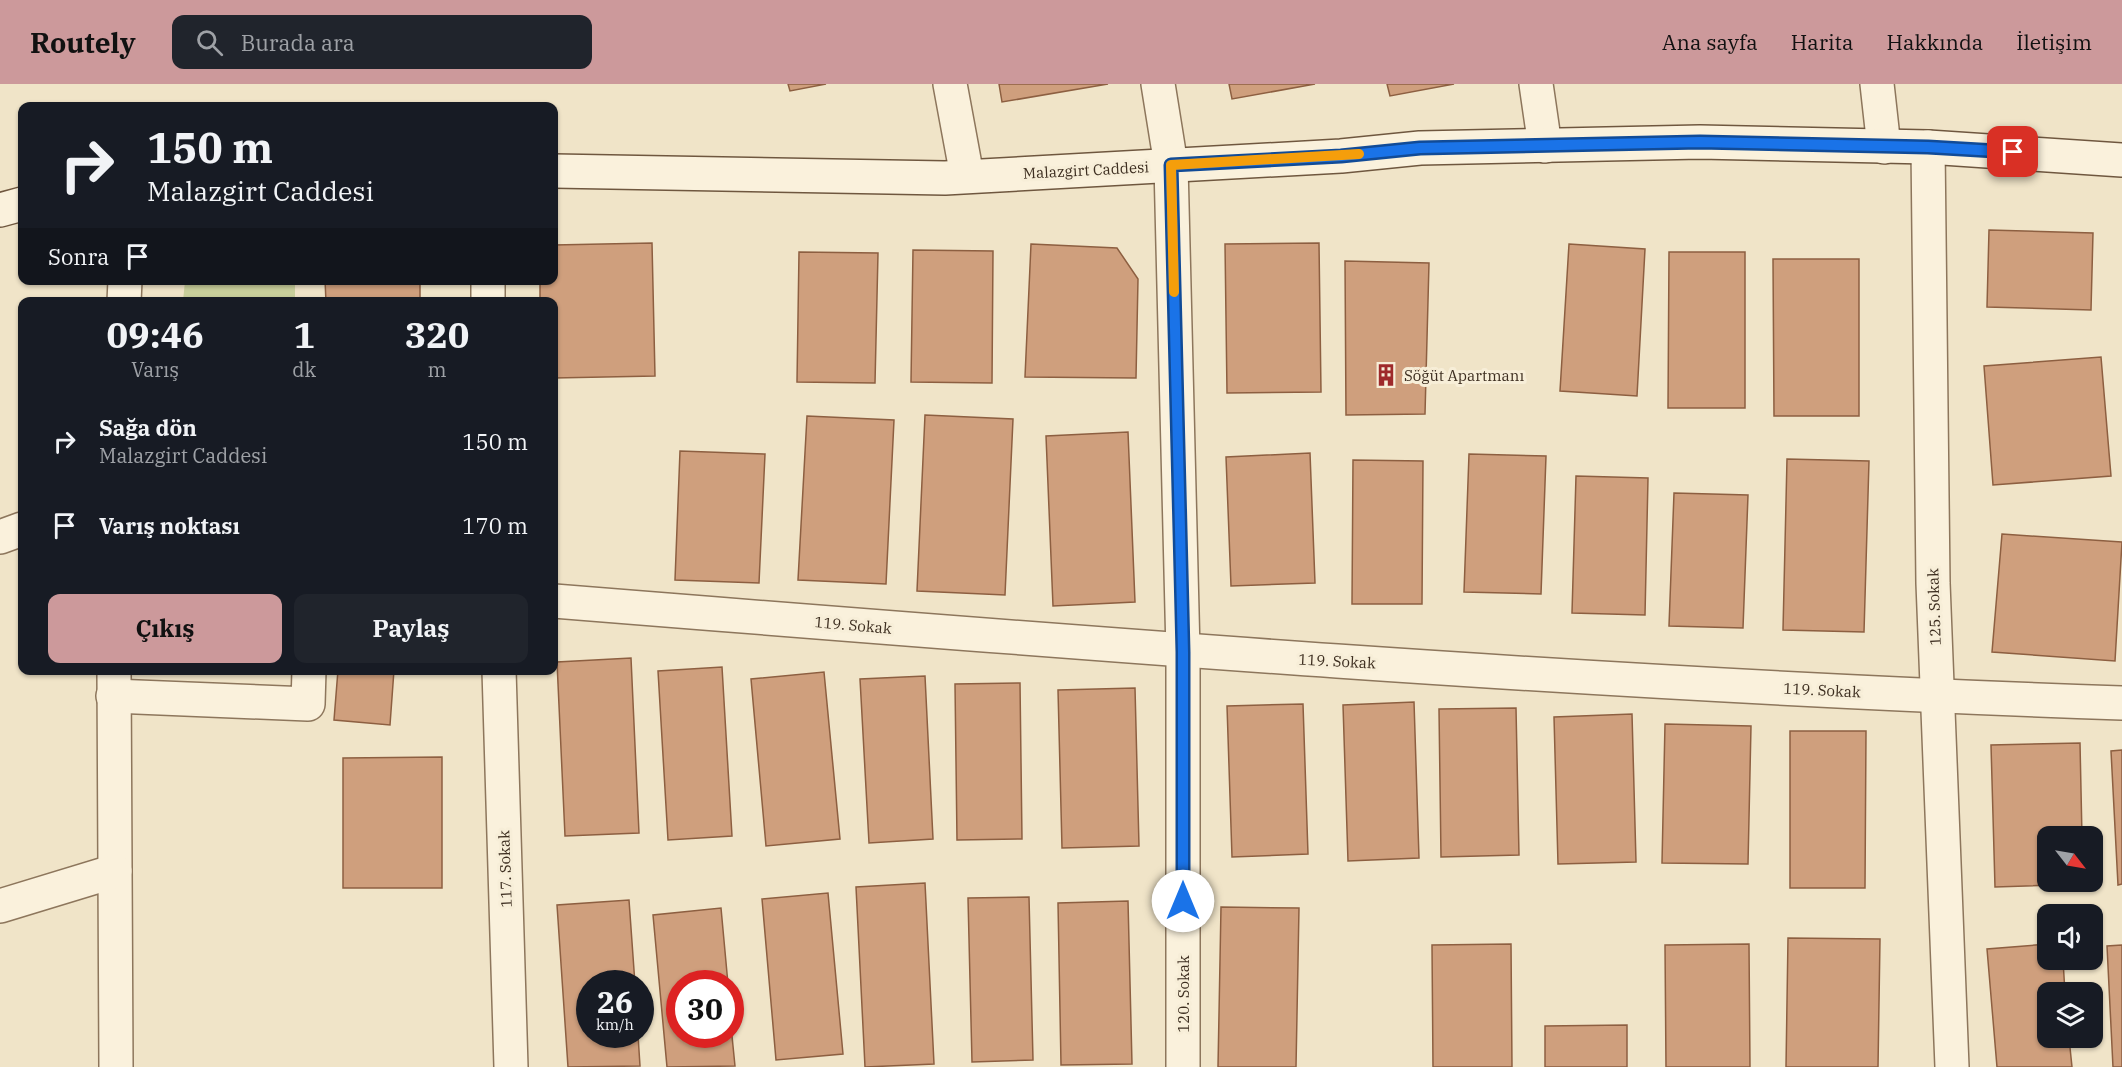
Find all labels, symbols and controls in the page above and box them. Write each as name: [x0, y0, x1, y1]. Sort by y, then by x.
search box: [172, 15, 592, 69]
text: Routely: [30, 24, 136, 61]
icon: search: [193, 26, 226, 59]
text: Burada ara: [241, 28, 355, 57]
text: Ana sayfa: [1662, 28, 1758, 56]
text: Harita: [1791, 28, 1853, 56]
text: Hakkında: [1886, 28, 1983, 56]
text: İletişim: [2016, 28, 2092, 56]
text: 150 m: [147, 120, 273, 175]
icon: right: [48, 126, 126, 204]
pin: [1987, 126, 2038, 177]
icon: arrive: [1996, 135, 2029, 168]
street label: Malazgirt Caddesi: [1023, 157, 1150, 183]
text: Malazgirt Caddesi: [147, 173, 374, 208]
icon: arrive: [121, 240, 154, 273]
text: Sonra: [48, 242, 109, 271]
text: 09:46: [107, 311, 204, 358]
text: 1: [293, 311, 315, 358]
text: 320: [405, 311, 469, 358]
text: Varış: [131, 356, 179, 383]
text: dk: [292, 356, 316, 383]
text: m: [428, 356, 447, 383]
building icon: Söğüt Apartmanı: [1373, 362, 1399, 388]
place label: Söğüt Apartmanı: [1404, 366, 1524, 385]
text: Sağa dön: [99, 413, 197, 442]
icon: right: [48, 425, 81, 458]
text: 150 m: [462, 427, 528, 456]
text: Malazgirt Caddesi: [99, 442, 267, 469]
icon: arrive: [48, 509, 81, 542]
text: Varış noktası: [99, 511, 240, 540]
text: 170 m: [462, 511, 528, 540]
street label: 125. Sokak: [1923, 568, 1945, 646]
button: Çıkış: [48, 594, 282, 663]
button: Paylaş: [294, 594, 528, 663]
street label: 119. Sokak: [814, 612, 893, 638]
street label: 119. Sokak: [1298, 649, 1376, 673]
street label: 119. Sokak: [1783, 678, 1861, 702]
north arrow: [2037, 826, 2103, 892]
map controls: [2037, 826, 2103, 1048]
street label: 117. Sokak: [494, 830, 516, 908]
position arrow: [1151, 869, 1215, 933]
button: sound: [2037, 904, 2103, 970]
street label: 120. Sokak: [1174, 955, 1193, 1033]
speed limit sign: 30: [666, 970, 744, 1048]
text: 26: [597, 982, 633, 1021]
button: layers: [2037, 982, 2103, 1048]
text: km/h: [596, 1015, 634, 1034]

